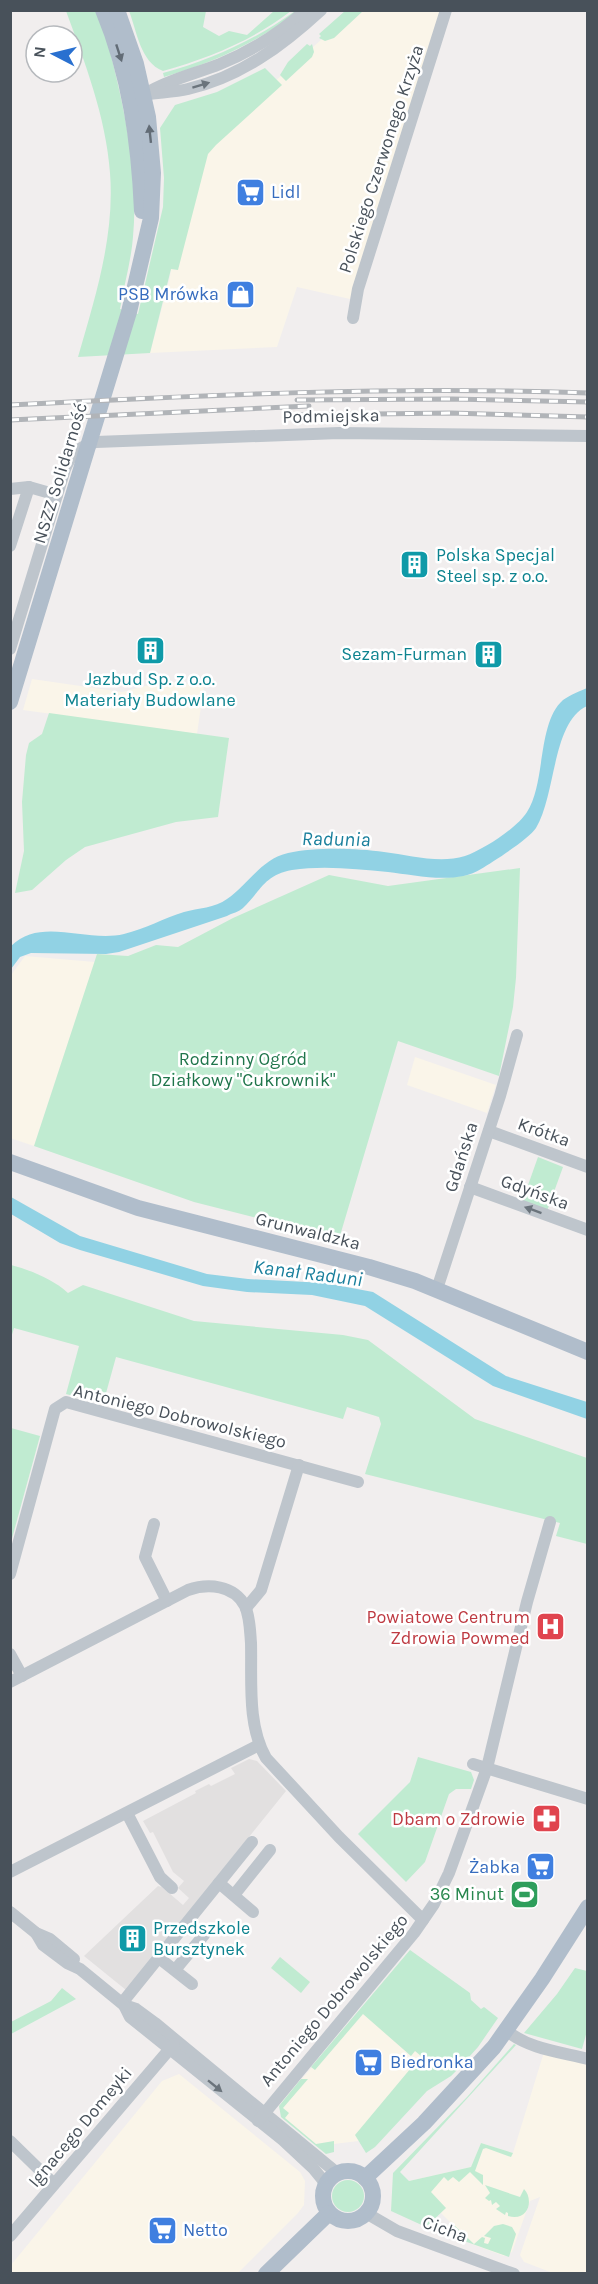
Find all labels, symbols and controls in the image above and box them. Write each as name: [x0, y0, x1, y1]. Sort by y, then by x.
north arrow: [24, 24, 84, 84]
street label: Polskiego Czerwonego Krzyża: [334, 42, 428, 276]
one-way arrow: [115, 44, 124, 62]
text: N: [29, 45, 50, 59]
one-way arrow: [192, 80, 210, 89]
one-way arrow: [145, 124, 155, 143]
supermarket icon: Lidl: [234, 176, 266, 208]
place label: Lidl: [271, 181, 300, 203]
shop icon: PSB Mrówka: [224, 278, 256, 310]
place label: PSB Mrówka: [118, 283, 219, 305]
street label: NSZZ Solidarność: [28, 400, 92, 546]
street label: Podmiejska: [282, 404, 380, 428]
place label: Polska Specjal Steel sp. z o.o.: [436, 544, 555, 587]
building icon: Polska Specjal Steel sp. z o.o.: [399, 549, 431, 581]
building icon: Jazbud Sp. z o.o. Materiały Budowlane: [134, 634, 166, 666]
building icon: Sezam-Furman: [472, 638, 504, 670]
place label: Sezam-Furman: [341, 643, 467, 665]
place label: Jazbud Sp. z o.o. Materiały Budowlane: [64, 668, 236, 711]
water label: Radunia: [301, 827, 371, 851]
park label: Rodzinny Ogród Działkowy "Cukrownik": [150, 1048, 336, 1091]
street label: Krótka: [515, 1112, 573, 1152]
street label: Gdańska: [439, 1119, 483, 1195]
street label: Gdyńska: [498, 1170, 572, 1214]
one-way arrow: [523, 1205, 541, 1215]
street label: Grunwaldzka: [253, 1207, 363, 1255]
water label: Kanał Raduni: [252, 1255, 364, 1291]
street label: Antoniego Dobrowolskiego: [71, 1379, 289, 1453]
place label: Powiatowe Centrum Zdrowia Powmed: [367, 1606, 530, 1649]
hospital icon: Powiatowe Centrum Zdrowia Powmed: [535, 1611, 567, 1643]
pharmacy icon: Dbam o Zdrowie: [530, 1803, 562, 1835]
place label: Dbam o Zdrowie: [392, 1808, 525, 1830]
supermarket icon: Żabka: [525, 1851, 557, 1883]
place label: Żabka: [469, 1856, 520, 1878]
sports icon: 36 Minut: [509, 1878, 541, 1910]
place label: 36 Minut: [430, 1883, 504, 1905]
street label: Antoniego Dobrowolskiego: [255, 1909, 413, 2091]
place label: Przedszkole Bursztynek: [153, 1917, 250, 1960]
building icon: Przedszkole Bursztynek: [116, 1922, 148, 1954]
supermarket icon: Biedronka: [353, 2046, 385, 2078]
place label: Biedronka: [390, 2051, 474, 2073]
street label: Ignacego Domeyki: [23, 2062, 137, 2192]
one-way arrow: [207, 2079, 223, 2092]
street label: Cicha: [419, 2211, 471, 2247]
supermarket icon: Netto: [146, 2214, 178, 2246]
place label: Netto: [183, 2219, 228, 2241]

